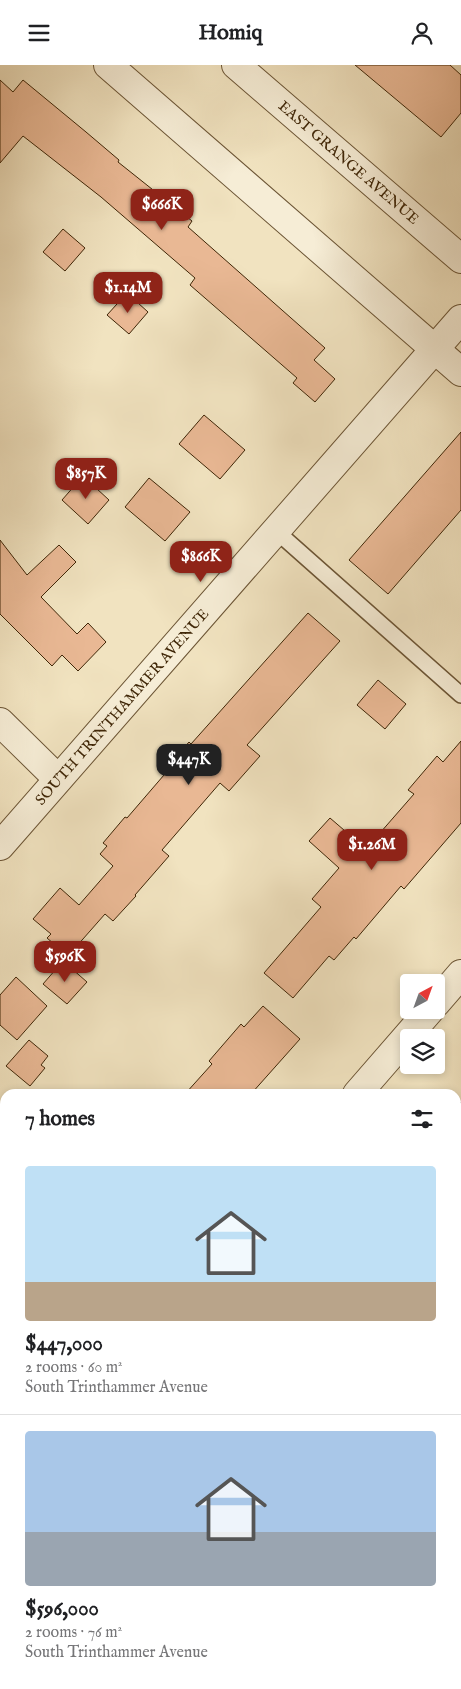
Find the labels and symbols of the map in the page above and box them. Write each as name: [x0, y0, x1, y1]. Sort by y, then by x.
street label: EAST GRANGE AVENUE: [274, 96, 423, 228]
pin: $666K: [127, 189, 197, 231]
pin: $1.14M: [87, 271, 169, 314]
pin: $857K: [51, 457, 121, 500]
pin: $866K: [166, 541, 236, 583]
street label: SOUTH TRINTHAMMER AVENUE: [31, 605, 213, 809]
pin: $447K: [154, 743, 224, 786]
pin: $1.26M: [331, 829, 413, 871]
pin: $596K: [30, 941, 100, 983]
north arrow: [400, 974, 445, 1019]

